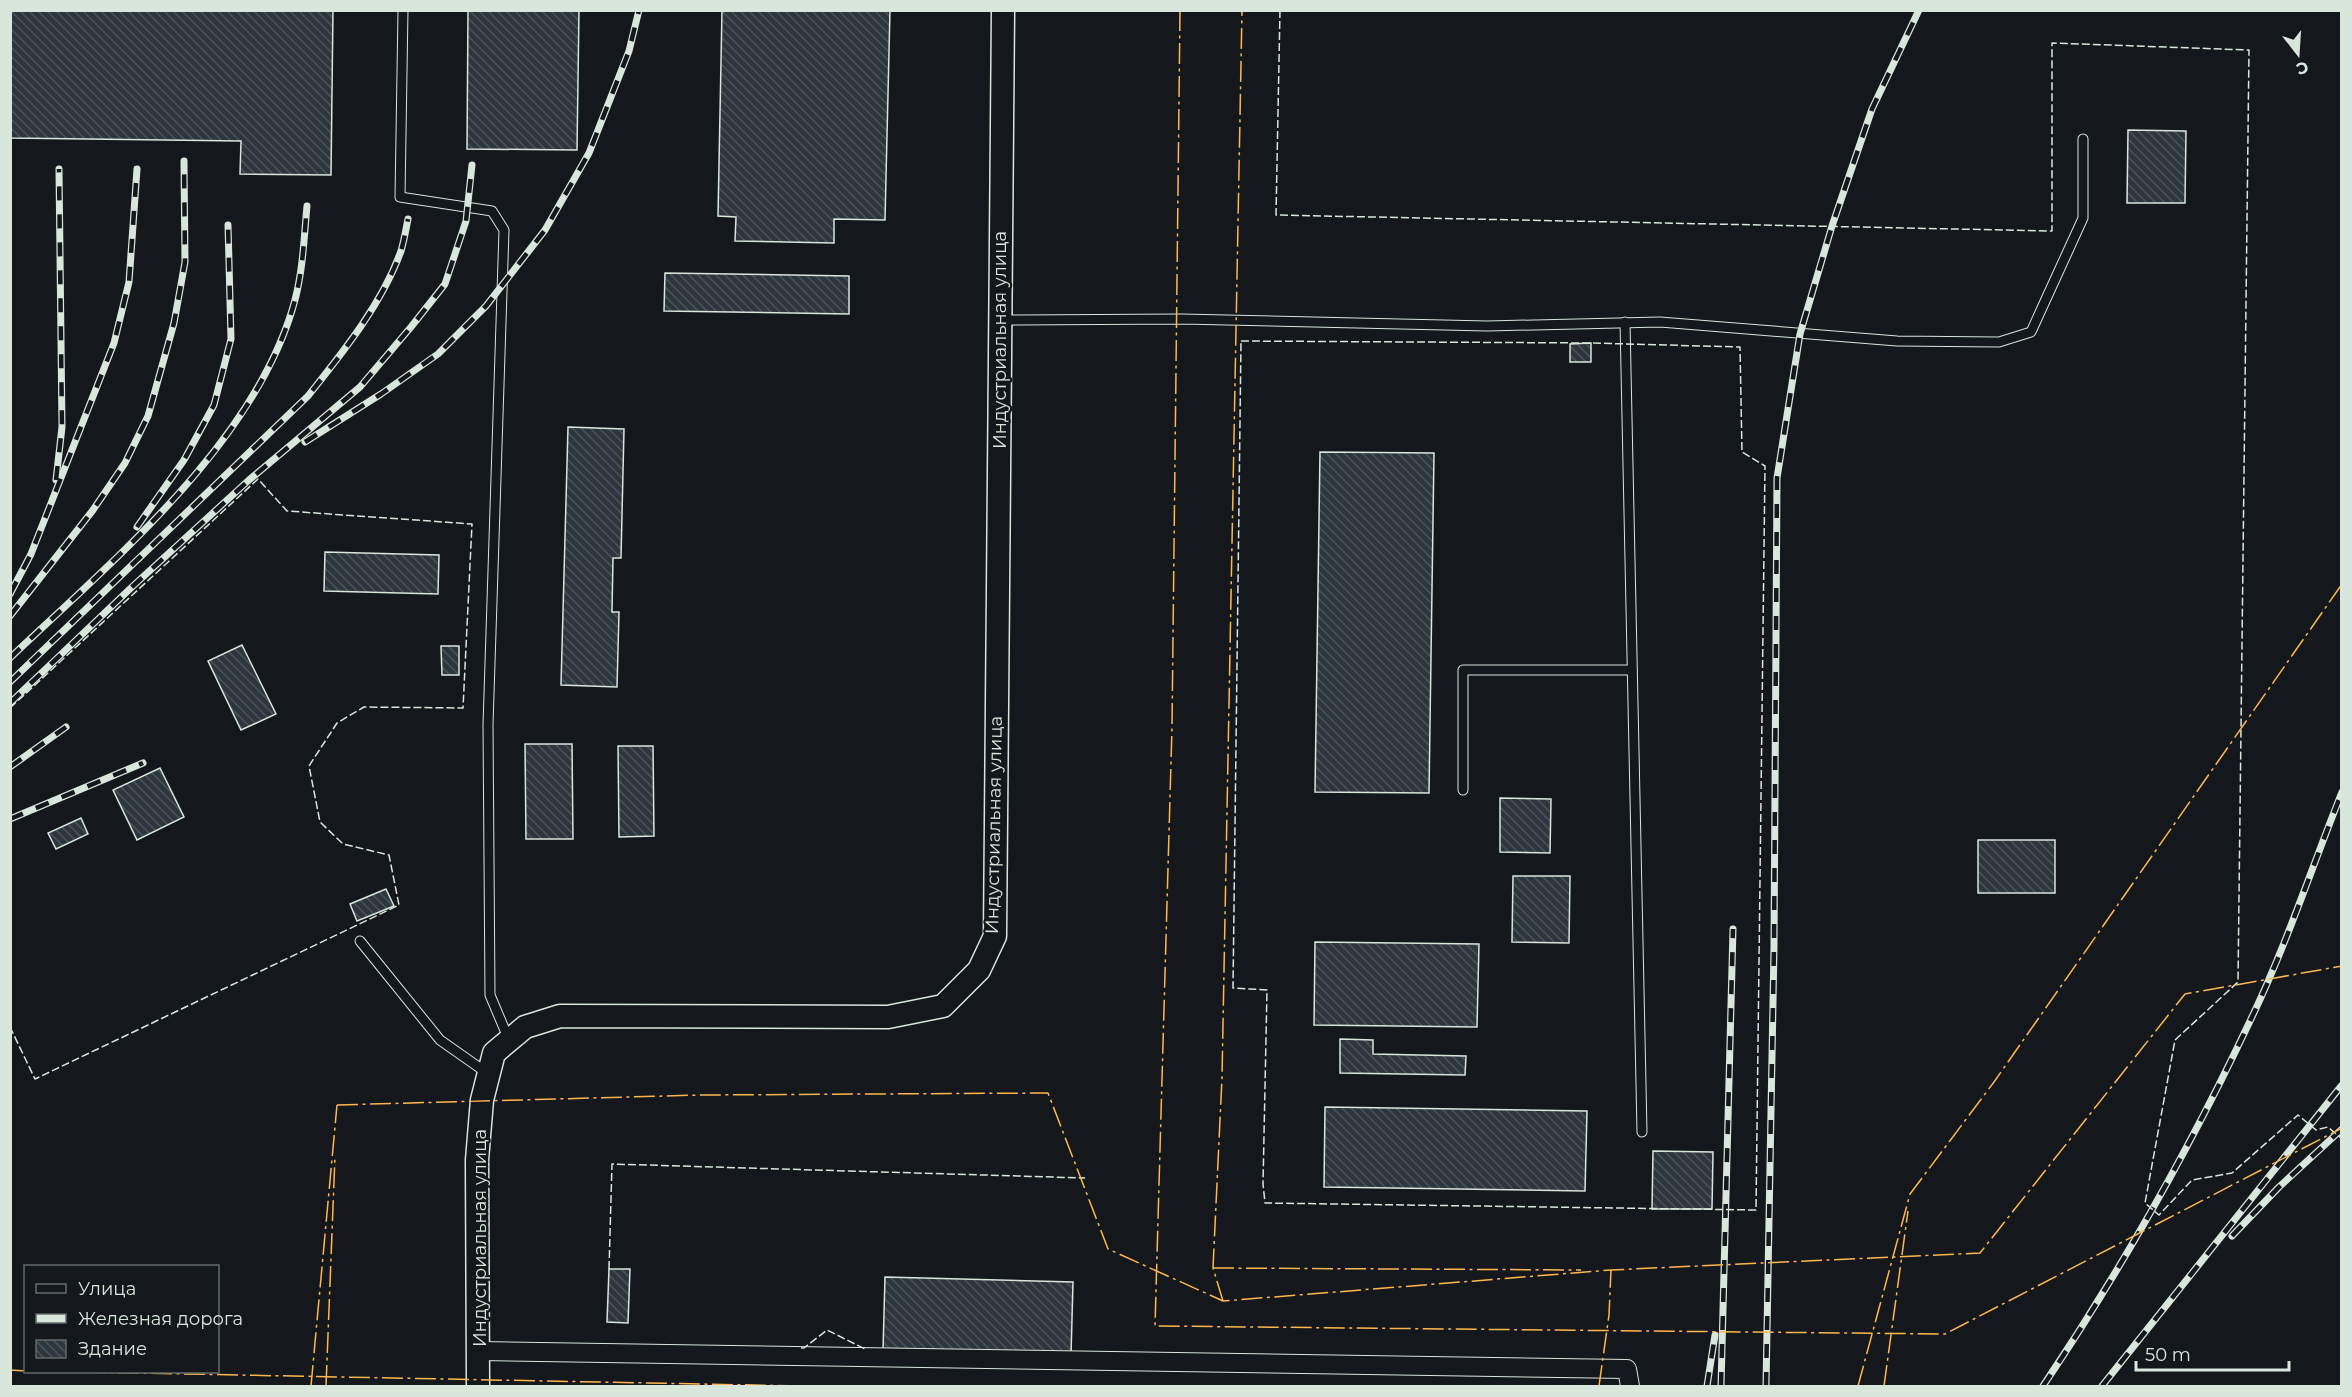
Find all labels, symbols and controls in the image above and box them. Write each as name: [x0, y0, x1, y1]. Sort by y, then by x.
north arrow: [2268, 24, 2328, 84]
text: С: [2294, 57, 2311, 79]
street label: Индустриальная улица: [989, 231, 1011, 449]
street label: Индустриальная улица: [981, 716, 1007, 934]
street label: Индустриальная улица: [469, 1129, 491, 1347]
legend: [24, 1265, 219, 1373]
text: Улица: [78, 1278, 136, 1300]
text: Железная дорога: [78, 1308, 243, 1330]
scale bar: [2136, 1334, 2289, 1372]
text: Здание: [78, 1338, 147, 1360]
text: 50 m: [2145, 1344, 2191, 1366]

